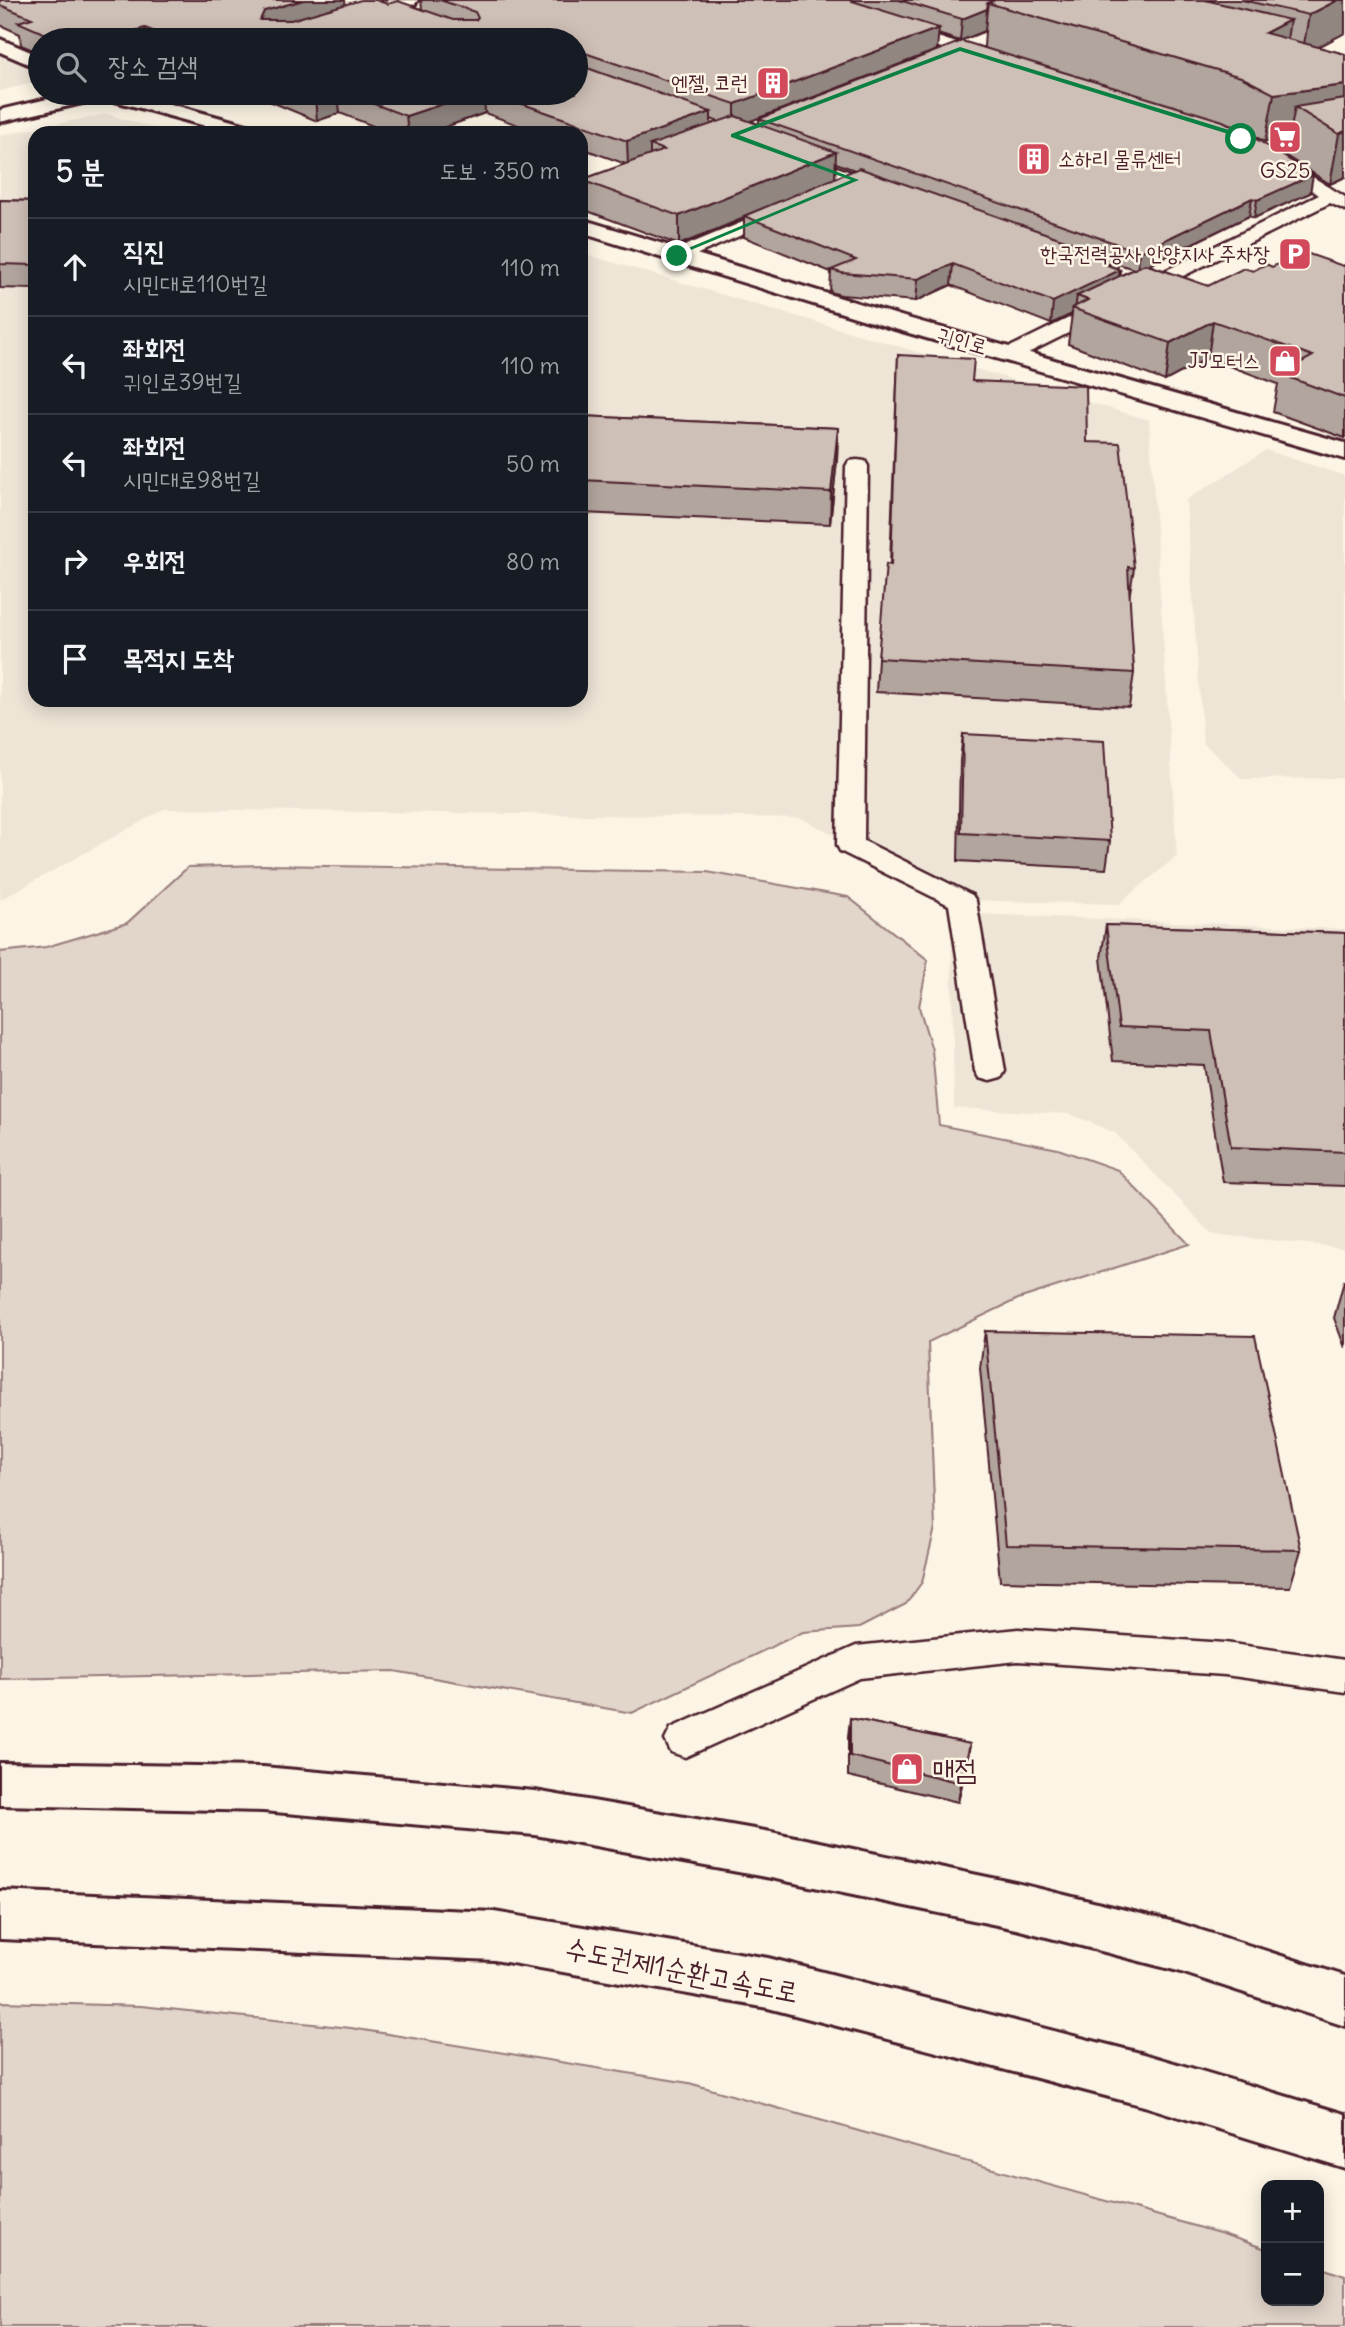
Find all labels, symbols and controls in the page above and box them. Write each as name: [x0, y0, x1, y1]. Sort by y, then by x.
search box: [28, 28, 588, 105]
icon: search: [52, 48, 90, 86]
text: 장소 검색: [108, 49, 198, 82]
building icon: 엔젤, 코런: [754, 64, 792, 102]
place label: 엔젤, 코런: [671, 69, 748, 96]
supermarket icon: GS25: [1266, 118, 1304, 156]
route start: [1225, 123, 1256, 154]
building icon: 소하리 물류센터: [1015, 140, 1053, 178]
place label: 소하리 물류센터: [1058, 145, 1181, 172]
text: 5 분: [56, 152, 105, 190]
text: 도보 · 350 m: [440, 156, 560, 185]
place label: GS25: [1260, 157, 1310, 184]
text: 직진: [123, 234, 165, 267]
parking icon: 한국전력공사 안양지사 주차장: [1276, 235, 1314, 273]
route end: [661, 240, 692, 271]
place label: 한국전력공사 안양지사 주차장: [1040, 240, 1270, 267]
icon: ahead: [56, 248, 94, 286]
text: 110 m: [501, 253, 560, 282]
text: 시민대로110번길: [123, 269, 267, 298]
street label: 귀인로: [934, 321, 990, 360]
text: 좌회전: [123, 332, 186, 365]
shop icon: JJ모터스: [1266, 342, 1304, 380]
icon: left: [56, 346, 94, 384]
place label: JJ모터스: [1188, 347, 1260, 374]
text: 110 m: [501, 351, 560, 380]
text: 귀인로39번길: [123, 367, 242, 396]
text: 좌회전: [123, 430, 186, 463]
icon: left: [56, 444, 94, 482]
text: 50 m: [506, 449, 560, 478]
text: 시민대로98번길: [123, 465, 261, 494]
icon: right: [56, 542, 94, 580]
text: 우회전: [123, 544, 186, 577]
text: 80 m: [506, 547, 560, 576]
icon: arrive: [56, 640, 94, 678]
text: 목적지 도착: [123, 642, 234, 675]
shop icon: 매점: [888, 1750, 926, 1788]
place label: 매점: [932, 1751, 977, 1787]
street label: 수도권제1순환고속도로: [563, 1930, 801, 2010]
map controls: [1261, 2180, 1324, 2306]
button: +: [1261, 2180, 1324, 2243]
button: −: [1261, 2243, 1324, 2306]

